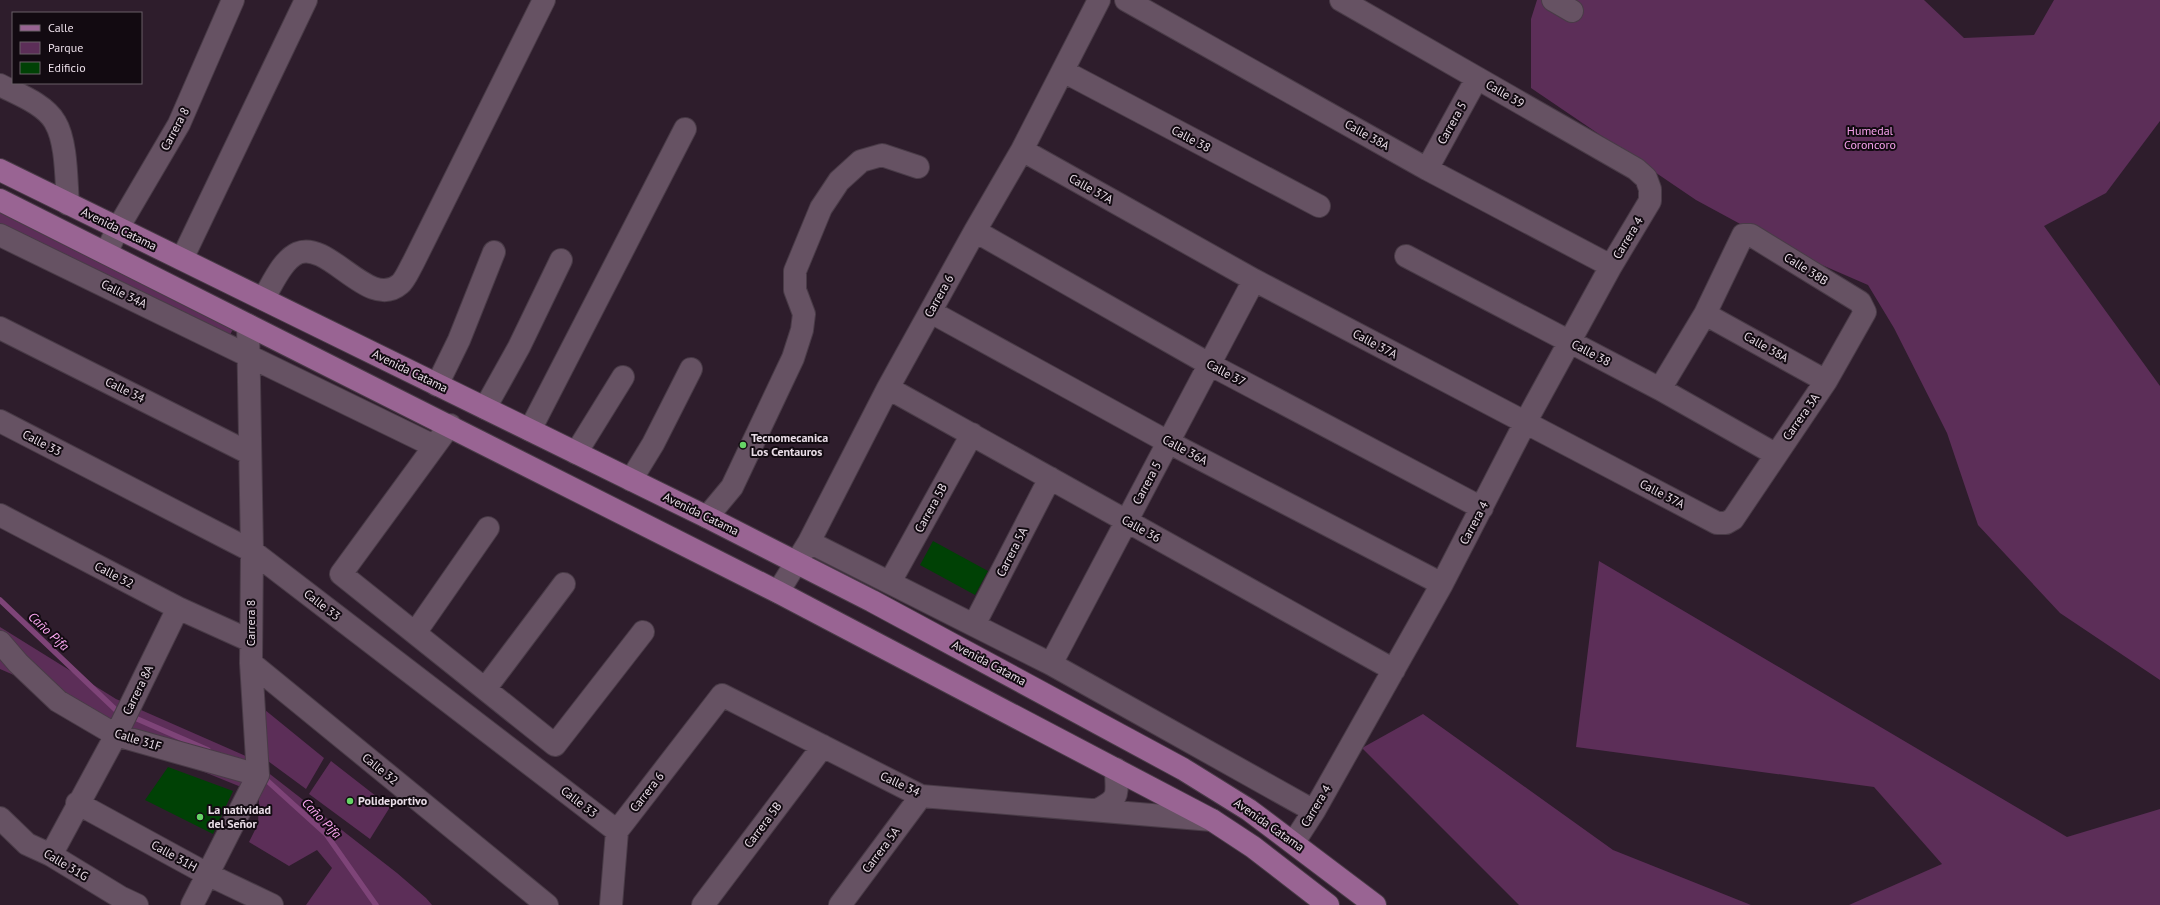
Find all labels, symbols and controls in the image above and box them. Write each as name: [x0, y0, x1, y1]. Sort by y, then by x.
legend: [12, 12, 142, 84]
text: Calle: [48, 20, 74, 35]
text: Parque: [48, 40, 83, 55]
text: Edificio: [48, 60, 86, 75]
street label: Calle 39: [1483, 77, 1527, 111]
street label: Carrera 5: [1434, 99, 1469, 147]
street label: Carrera 8: [157, 105, 192, 153]
street label: Calle 38A: [1342, 116, 1392, 153]
street label: Calle 38: [1169, 122, 1213, 155]
park label: Humedal Coroncoro: [1844, 123, 1896, 152]
street label: Calle 37A: [1066, 170, 1116, 207]
street label: Avenida Catama: [79, 204, 159, 253]
street label: Carrera 4: [1609, 214, 1646, 262]
street label: Calle 38B: [1782, 249, 1831, 288]
street label: Carrera 6: [921, 272, 956, 320]
street label: Calle 34A: [99, 276, 150, 311]
street label: Calle 37A: [1350, 326, 1400, 362]
street label: Calle 38A: [1741, 328, 1791, 365]
street label: Calle 38: [1569, 336, 1613, 369]
street label: Avenida Catama: [370, 346, 450, 395]
street label: Calle 37: [1204, 356, 1248, 389]
street label: Calle 34: [103, 374, 148, 406]
street label: Carrera 3A: [1779, 390, 1822, 443]
street label: Calle 33: [20, 426, 64, 459]
place label: Tecnomecanica Los Centauros: [751, 430, 828, 459]
street label: Calle 36A: [1160, 431, 1210, 468]
marker: Tecnomecanica Los Centauros: [738, 440, 748, 450]
street label: Carrera 5: [1129, 459, 1164, 507]
street label: Calle 37A: [1637, 476, 1687, 511]
street label: Carrera 5B: [911, 481, 950, 535]
street label: Avenida Catama: [661, 489, 741, 538]
street label: Carrera 4: [1456, 498, 1491, 547]
street label: Calle 36: [1119, 512, 1163, 545]
street label: Carrera 5A: [993, 524, 1030, 579]
street label: Calle 32: [92, 558, 136, 591]
street label: Calle 33: [301, 586, 343, 623]
street label: Carrera 8: [243, 600, 258, 646]
water label: Caño Pifa: [25, 608, 73, 655]
street label: Avenida Catama: [949, 637, 1029, 688]
street label: Carrera 8A: [119, 662, 156, 717]
street label: Calle 31F: [113, 725, 163, 754]
street label: Calle 32: [359, 750, 401, 788]
street label: Calle 34: [878, 768, 923, 799]
street label: Carrera 6: [626, 769, 667, 815]
street label: Carrera 4: [1297, 782, 1334, 830]
street label: Calle 33: [558, 783, 600, 820]
place label: Polideportivo: [358, 793, 428, 808]
water label: Caño Pifa: [298, 794, 346, 843]
street label: Avenida Catama: [1231, 795, 1307, 854]
marker: Polideportivo: [345, 796, 355, 806]
street label: Carrera 5B: [740, 799, 785, 851]
place label: La natividad del Señor: [208, 802, 271, 831]
marker: La natividad del Señor: [195, 812, 205, 822]
street label: Carrera 5A: [858, 824, 903, 876]
street label: Calle 31H: [149, 837, 200, 874]
street label: Calle 31G: [41, 845, 91, 884]

